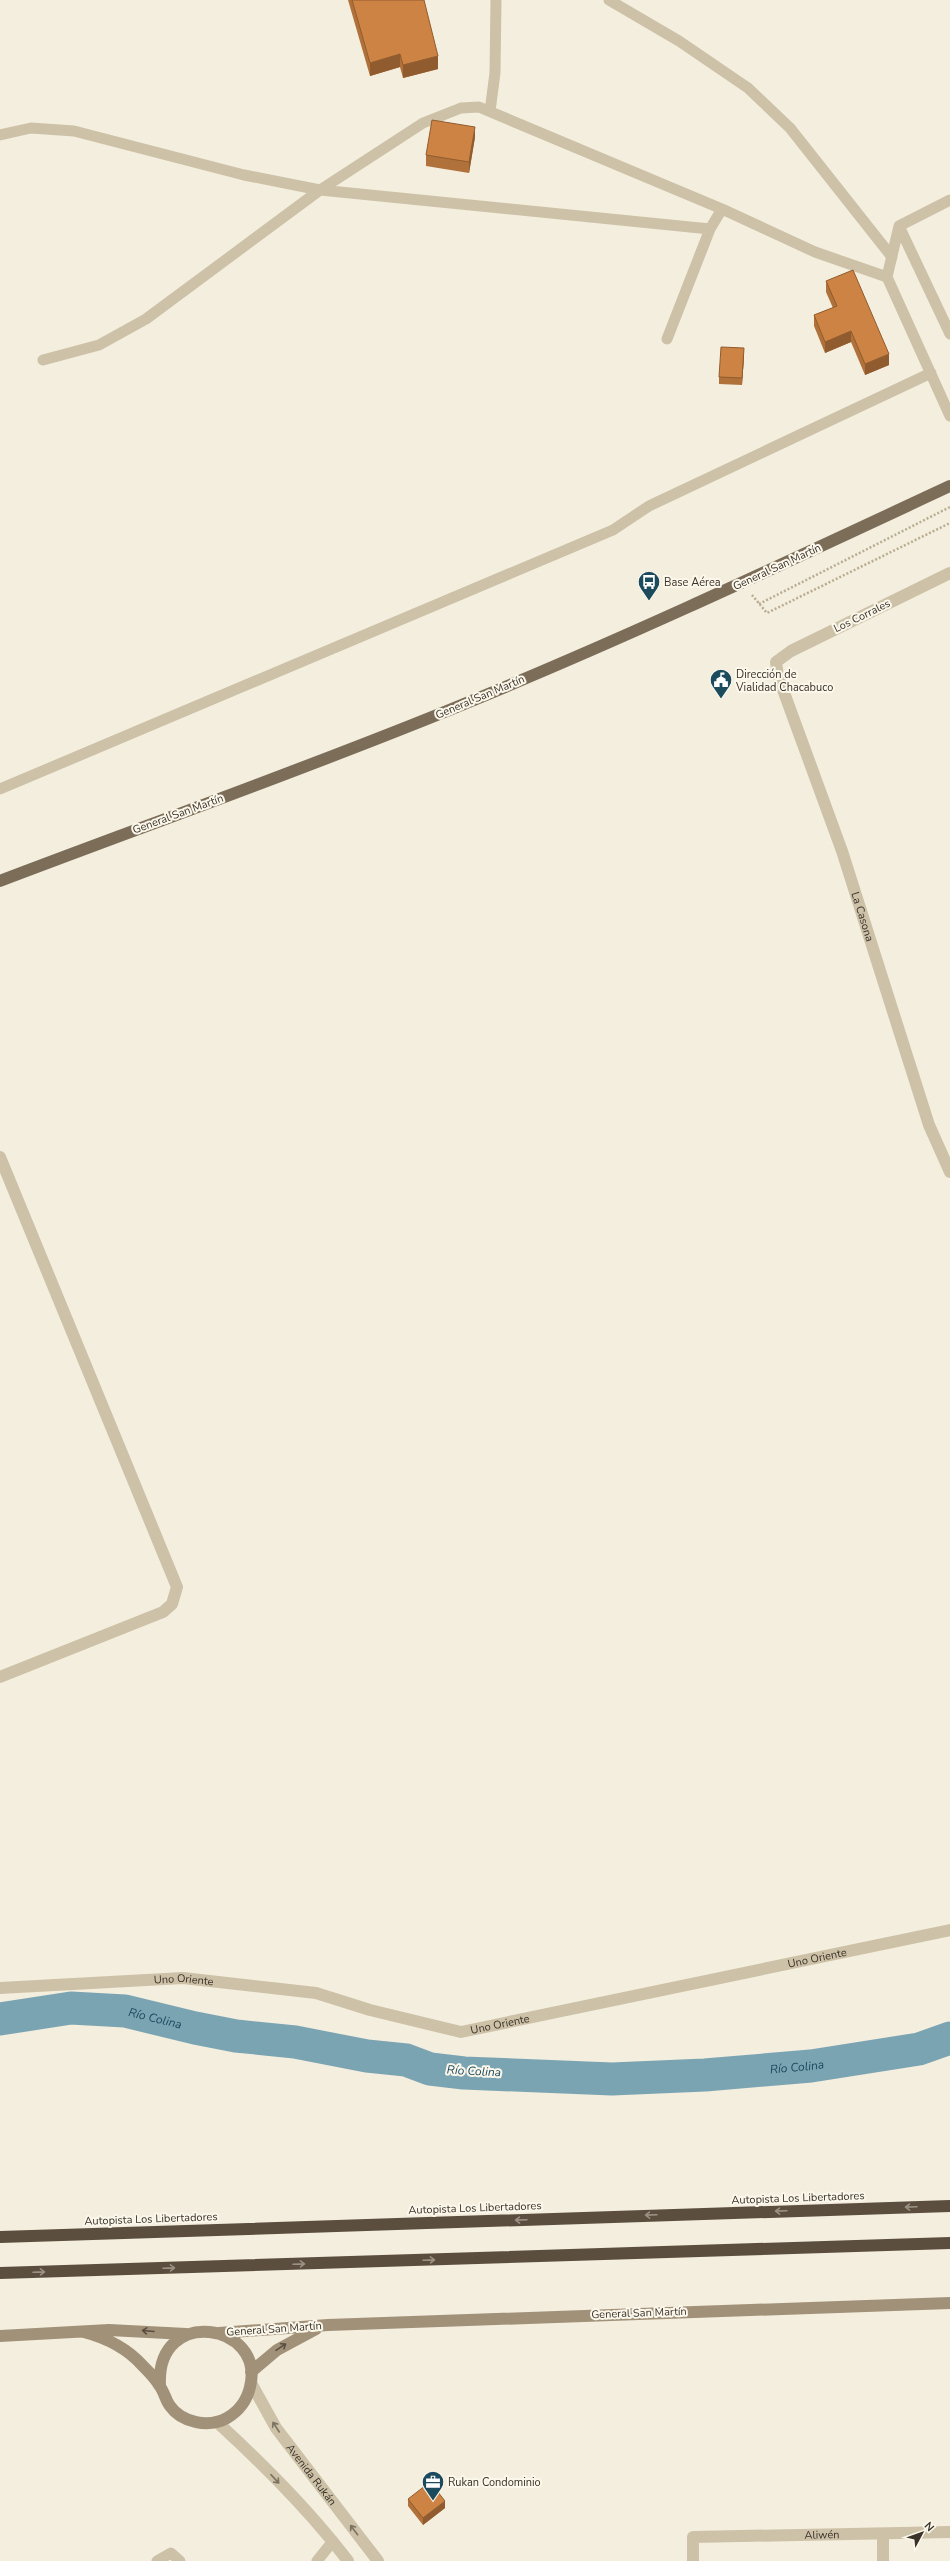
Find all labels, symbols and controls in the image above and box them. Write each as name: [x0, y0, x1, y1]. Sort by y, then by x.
street label: General San Martín: [731, 540, 823, 594]
bus stop icon: Base Aérea: [636, 569, 662, 602]
place label: Base Aérea: [664, 575, 721, 590]
street label: Los Corrales: [831, 596, 893, 636]
public building icon: Dirección de Vialidad Chacabuco: [708, 667, 734, 700]
place label: Dirección de Vialidad Chacabuco: [735, 667, 833, 695]
street label: General San Martín: [433, 671, 527, 723]
street label: General San Martín: [131, 791, 225, 837]
street label: La Casona: [848, 890, 878, 943]
street label: Uno Oriente: [786, 1944, 848, 1971]
street label: Uno Oriente: [153, 1970, 214, 1989]
water label: Río Colina: [127, 2004, 184, 2033]
street label: Uno Oriente: [469, 2010, 531, 2037]
water label: Río Colina: [769, 2056, 825, 2077]
water label: Río Colina: [446, 2062, 502, 2080]
street label: Autopista Los Libertadores: [731, 2188, 865, 2208]
street label: Autopista Los Libertadores: [408, 2198, 542, 2218]
one-way arrow: [905, 2203, 918, 2211]
one-way arrow: [775, 2208, 788, 2215]
street label: Autopista Los Libertadores: [84, 2209, 218, 2229]
one-way arrow: [645, 2212, 658, 2219]
one-way arrow: [515, 2216, 528, 2223]
one-way arrow: [422, 2256, 435, 2263]
one-way arrow: [292, 2260, 305, 2268]
one-way arrow: [162, 2264, 175, 2272]
one-way arrow: [32, 2268, 45, 2276]
street label: General San Martín: [591, 2304, 687, 2322]
street label: General San Martín: [226, 2318, 322, 2340]
one-way arrow: [142, 2327, 155, 2335]
one-way arrow: [275, 2343, 287, 2351]
one-way arrow: [271, 2421, 280, 2432]
street label: Avenida Rukán: [283, 2440, 340, 2508]
office icon: Rukan Condominio: [420, 2469, 446, 2502]
one-way arrow: [270, 2473, 279, 2484]
place label: Rukan Condominio: [448, 2475, 541, 2490]
north arrow: [902, 2513, 942, 2553]
text: N: [921, 2519, 938, 2535]
one-way arrow: [350, 2525, 358, 2536]
street label: Aliwén: [804, 2527, 840, 2542]

